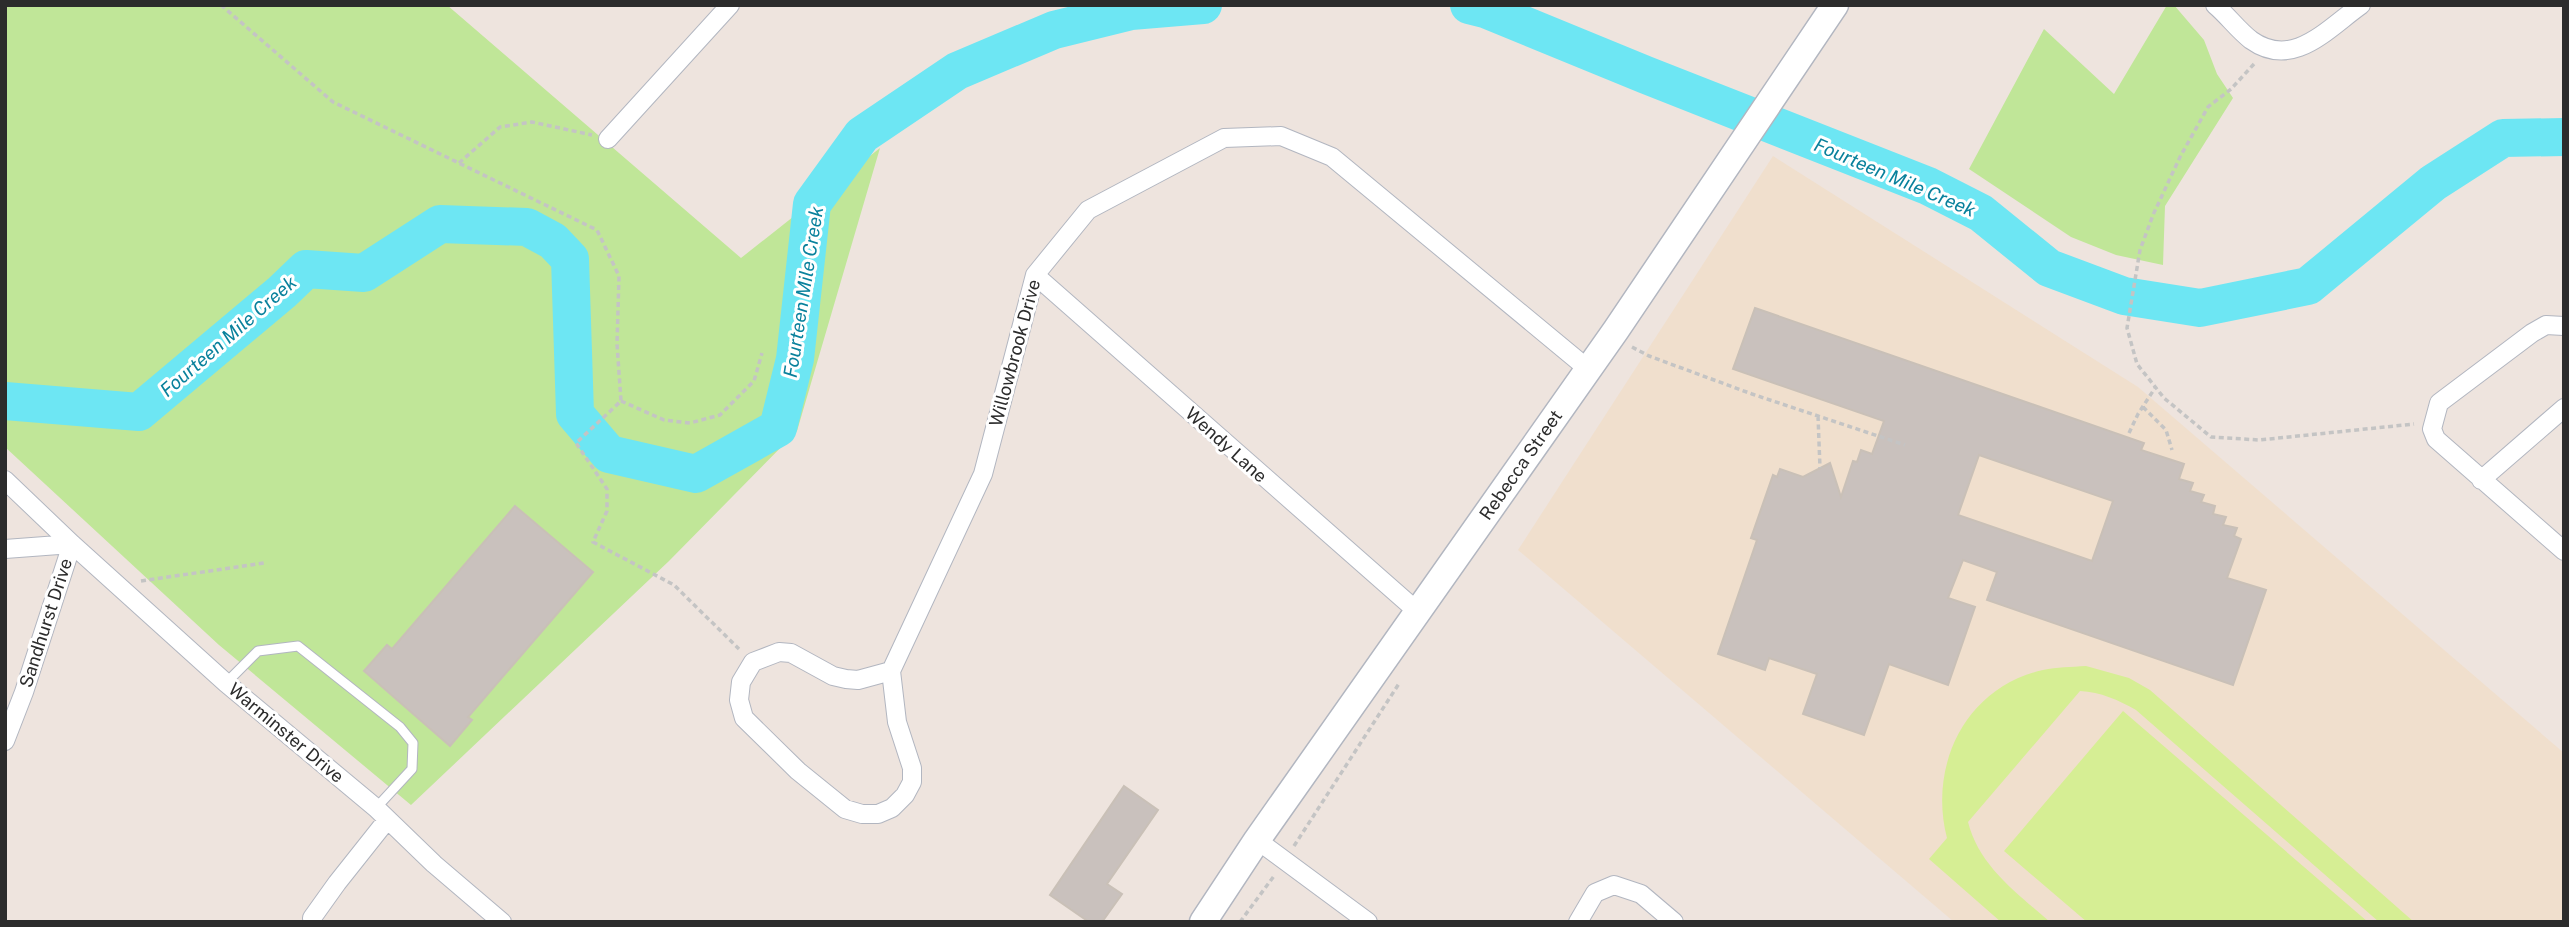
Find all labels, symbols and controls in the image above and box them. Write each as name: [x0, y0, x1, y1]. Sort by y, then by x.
water label: Fourteen Mile Creek: [1811, 133, 1980, 221]
water label: Fourteen Mile Creek: [779, 204, 828, 379]
water label: Fourteen Mile Creek: [155, 270, 301, 401]
street label: Willowbrook Drive: [985, 277, 1044, 429]
street label: Wendy Lane: [1181, 403, 1271, 487]
street label: Rebecca Street: [1475, 406, 1566, 524]
street label: Sandhurst Drive: [15, 556, 76, 690]
street label: Warminster Drive: [224, 678, 348, 787]

